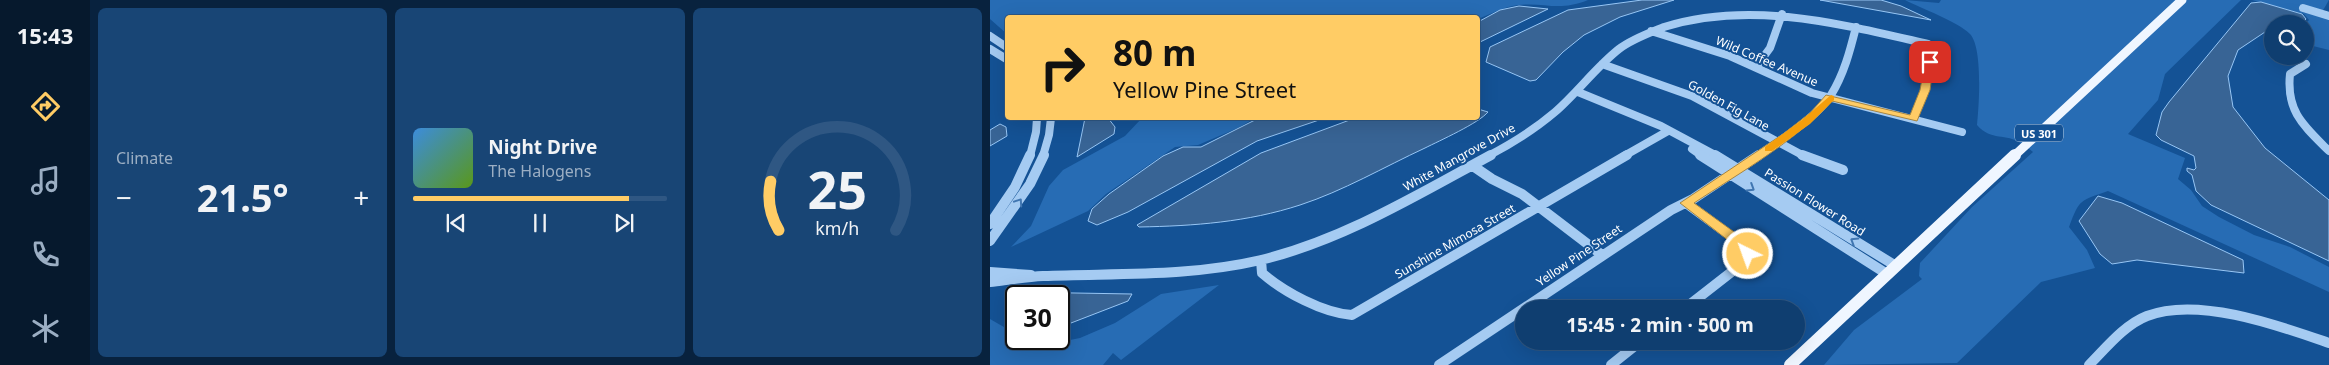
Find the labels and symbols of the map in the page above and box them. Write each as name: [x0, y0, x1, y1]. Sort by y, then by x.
street label: Wild Coffee Avenue: [1713, 32, 1821, 90]
pin: [1909, 41, 1951, 83]
street label: Golden Fig Lane: [1685, 76, 1773, 135]
street label: White Mangrove Drive: [1400, 119, 1518, 195]
road number: US 301: [2015, 125, 2063, 142]
street label: Passion Flower Road: [1761, 164, 1869, 240]
one-way arrow: [1746, 182, 1755, 192]
one-way arrow: [1013, 198, 1022, 208]
street label: Sunshine Mimosa Street: [1392, 199, 1519, 283]
street label: Yellow Pine Street: [1533, 220, 1626, 290]
position arrow: [1721, 227, 1773, 279]
one-way arrow: [1850, 238, 1859, 248]
speed limit sign: 30: [1005, 285, 1070, 350]

